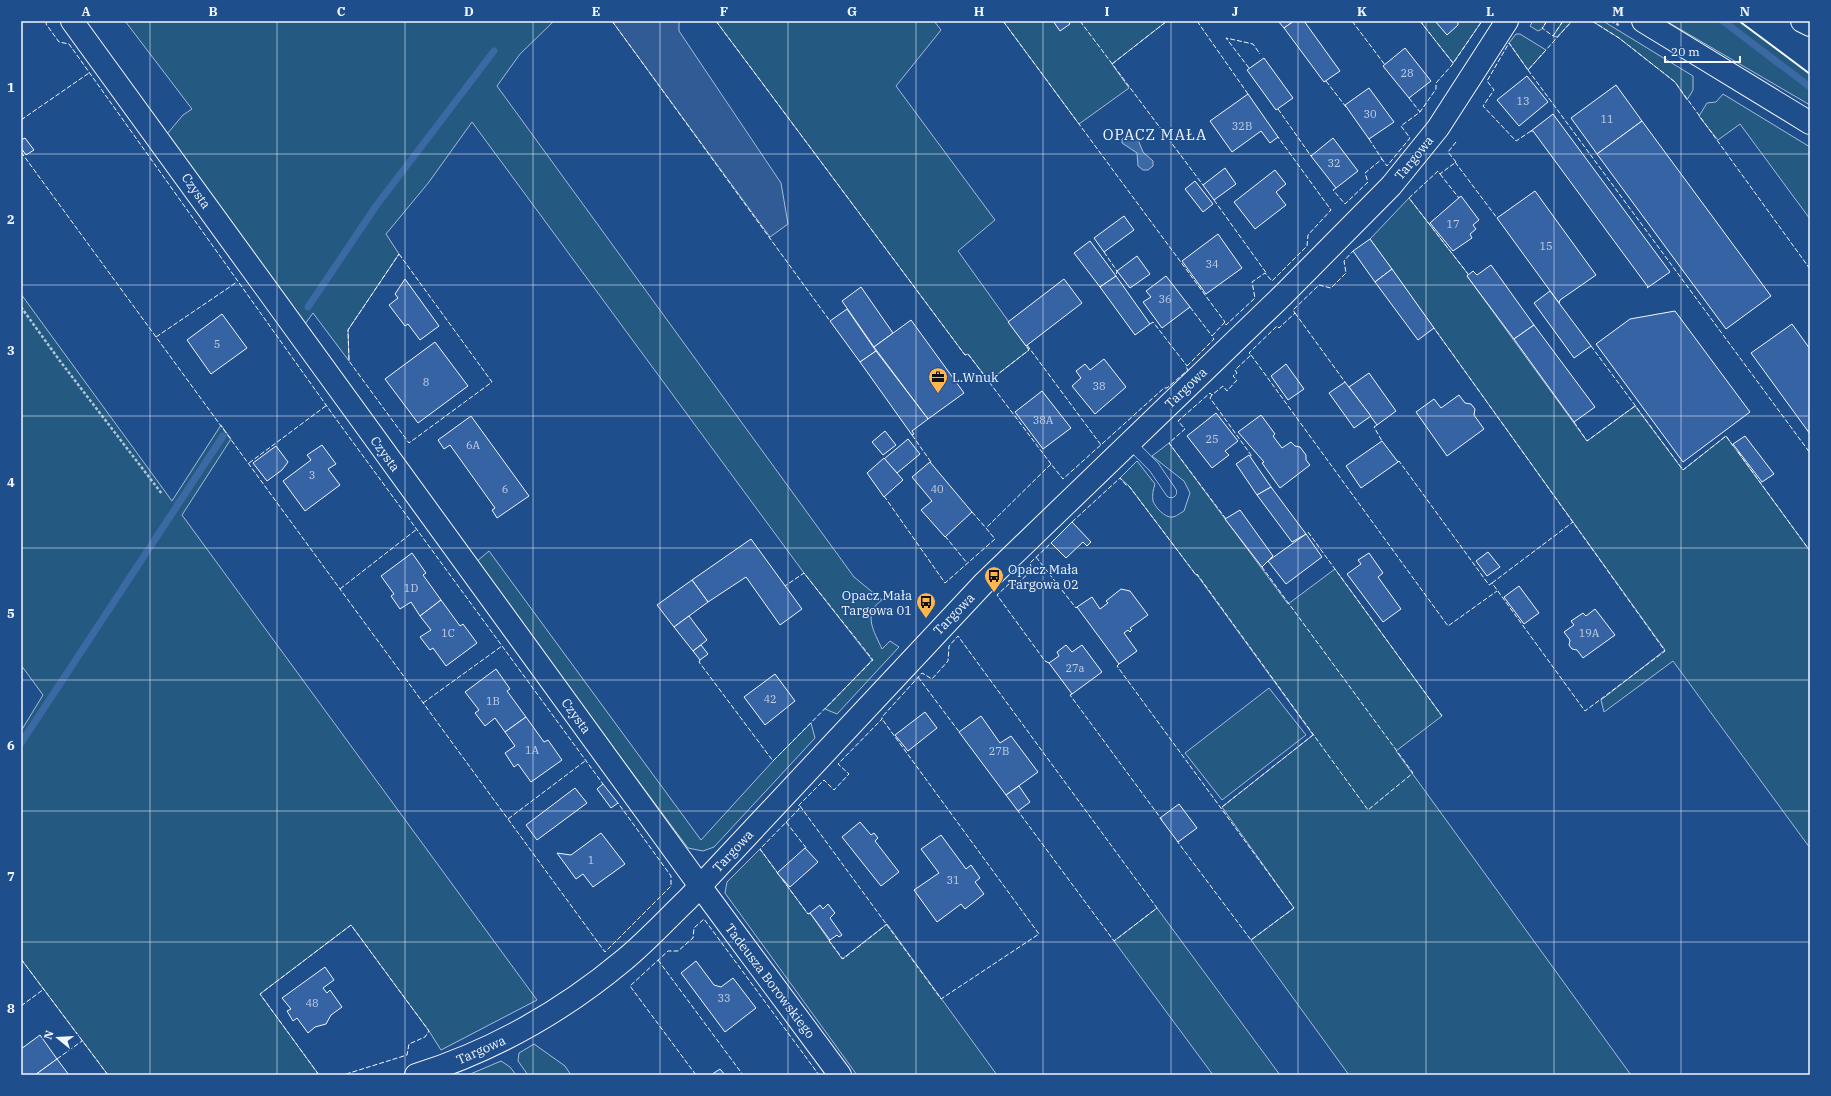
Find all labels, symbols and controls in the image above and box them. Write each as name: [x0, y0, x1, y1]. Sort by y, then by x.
text: A: [81, 3, 91, 20]
text: B: [208, 3, 218, 20]
text: C: [337, 3, 346, 20]
text: D: [464, 3, 474, 20]
text: E: [592, 3, 600, 20]
text: F: [720, 3, 728, 20]
text: G: [847, 3, 857, 20]
text: H: [974, 3, 985, 20]
text: I: [1105, 3, 1110, 20]
text: J: [1232, 3, 1239, 20]
text: K: [1357, 3, 1367, 20]
text: L: [1486, 3, 1494, 20]
text: M: [1612, 3, 1624, 20]
text: N: [1740, 3, 1750, 20]
scale bar: [1665, 38, 1740, 64]
text: 20 m: [1671, 44, 1700, 59]
house number: 28: [1400, 66, 1414, 80]
text: 1: [7, 79, 15, 96]
house number: 13: [1516, 94, 1530, 108]
house number: 30: [1363, 107, 1377, 121]
house number: 11: [1600, 112, 1614, 126]
house number: 32B: [1232, 119, 1252, 133]
district label: OPACZ MAŁA: [1103, 125, 1207, 144]
street label: Targowa: [1391, 132, 1437, 184]
house number: 32: [1327, 156, 1341, 170]
street label: Czysta: [178, 170, 214, 212]
text: 2: [7, 211, 15, 228]
house number: 17: [1446, 217, 1460, 231]
house number: 15: [1539, 239, 1553, 253]
house number: 34: [1205, 257, 1219, 271]
house number: 36: [1158, 292, 1172, 306]
house number: 5: [214, 337, 220, 351]
text: 3: [7, 342, 15, 359]
street label: Targowa: [1161, 364, 1211, 412]
office icon: L.Wnuk: [927, 366, 949, 394]
place label: L.Wnuk: [952, 369, 999, 386]
house number: 8: [423, 375, 429, 389]
house number: 38: [1092, 379, 1106, 393]
house number: 38A: [1033, 413, 1054, 427]
house number: 25: [1205, 432, 1219, 446]
street label: Czysta: [366, 433, 404, 475]
house number: 6A: [466, 438, 481, 452]
house number: 3: [309, 468, 315, 482]
text: 4: [7, 474, 15, 491]
house number: 6: [502, 482, 508, 496]
house number: 40: [930, 482, 944, 496]
place label: Opacz Mała Targowa 02: [1008, 561, 1079, 593]
bus stop icon: Opacz Mała Targowa 02: [983, 565, 1005, 593]
house number: 1D: [404, 581, 418, 595]
place label: Opacz Mała Targowa 01: [841, 587, 912, 619]
street label: Targowa: [930, 589, 978, 639]
bus stop icon: Opacz Mała Targowa 01: [915, 591, 937, 619]
text: 5: [7, 605, 15, 622]
house number: 1C: [441, 626, 455, 640]
house number: 19A: [1579, 626, 1600, 640]
house number: 27a: [1065, 661, 1085, 675]
house number: 42: [763, 692, 777, 706]
house number: 1B: [486, 694, 500, 708]
street label: Czysta: [557, 695, 595, 737]
text: 6: [7, 737, 15, 754]
house number: 1A: [525, 743, 540, 757]
house number: 27B: [989, 744, 1009, 758]
street label: Targowa: [709, 826, 757, 876]
house number: 1: [588, 853, 594, 867]
text: 7: [7, 868, 15, 885]
house number: 31: [946, 873, 960, 887]
street label: Tadeusza Borowskiego: [721, 920, 819, 1042]
house number: 33: [717, 991, 731, 1005]
house number: 48: [305, 996, 319, 1010]
text: 8: [7, 1000, 15, 1017]
north arrow: [38, 1018, 78, 1058]
text: N: [40, 1028, 57, 1041]
street label: Targowa: [454, 1032, 508, 1068]

